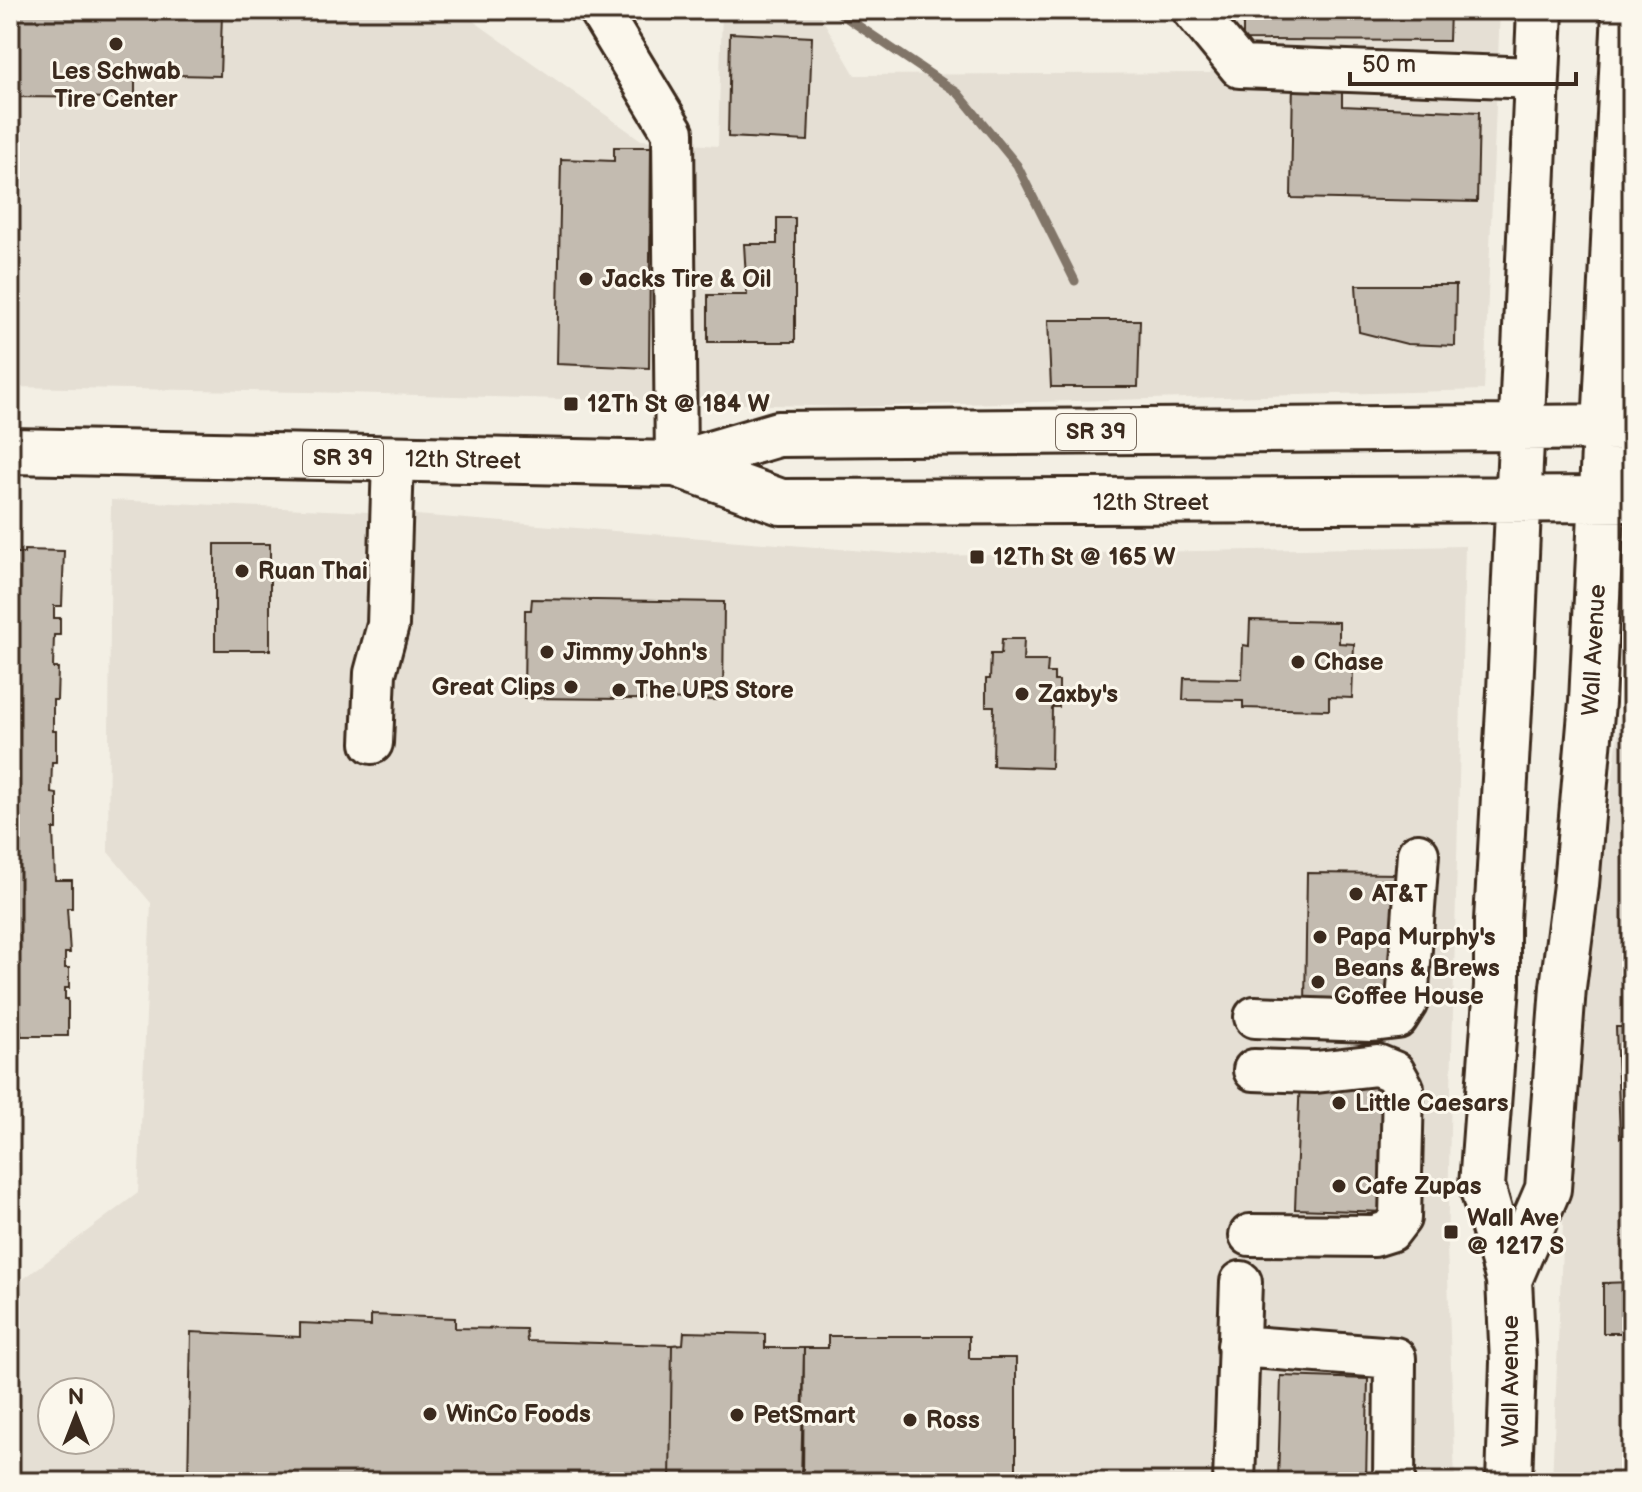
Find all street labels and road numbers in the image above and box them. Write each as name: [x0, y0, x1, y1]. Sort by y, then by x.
road number: SR 39: [1056, 414, 1136, 450]
road number: SR 39: [303, 440, 383, 476]
street label: 12th Street: [405, 444, 522, 476]
street label: 12th Street: [1093, 488, 1210, 517]
street label: Wall Avenue: [1576, 583, 1612, 717]
street label: Wall Avenue: [1496, 1315, 1525, 1447]

